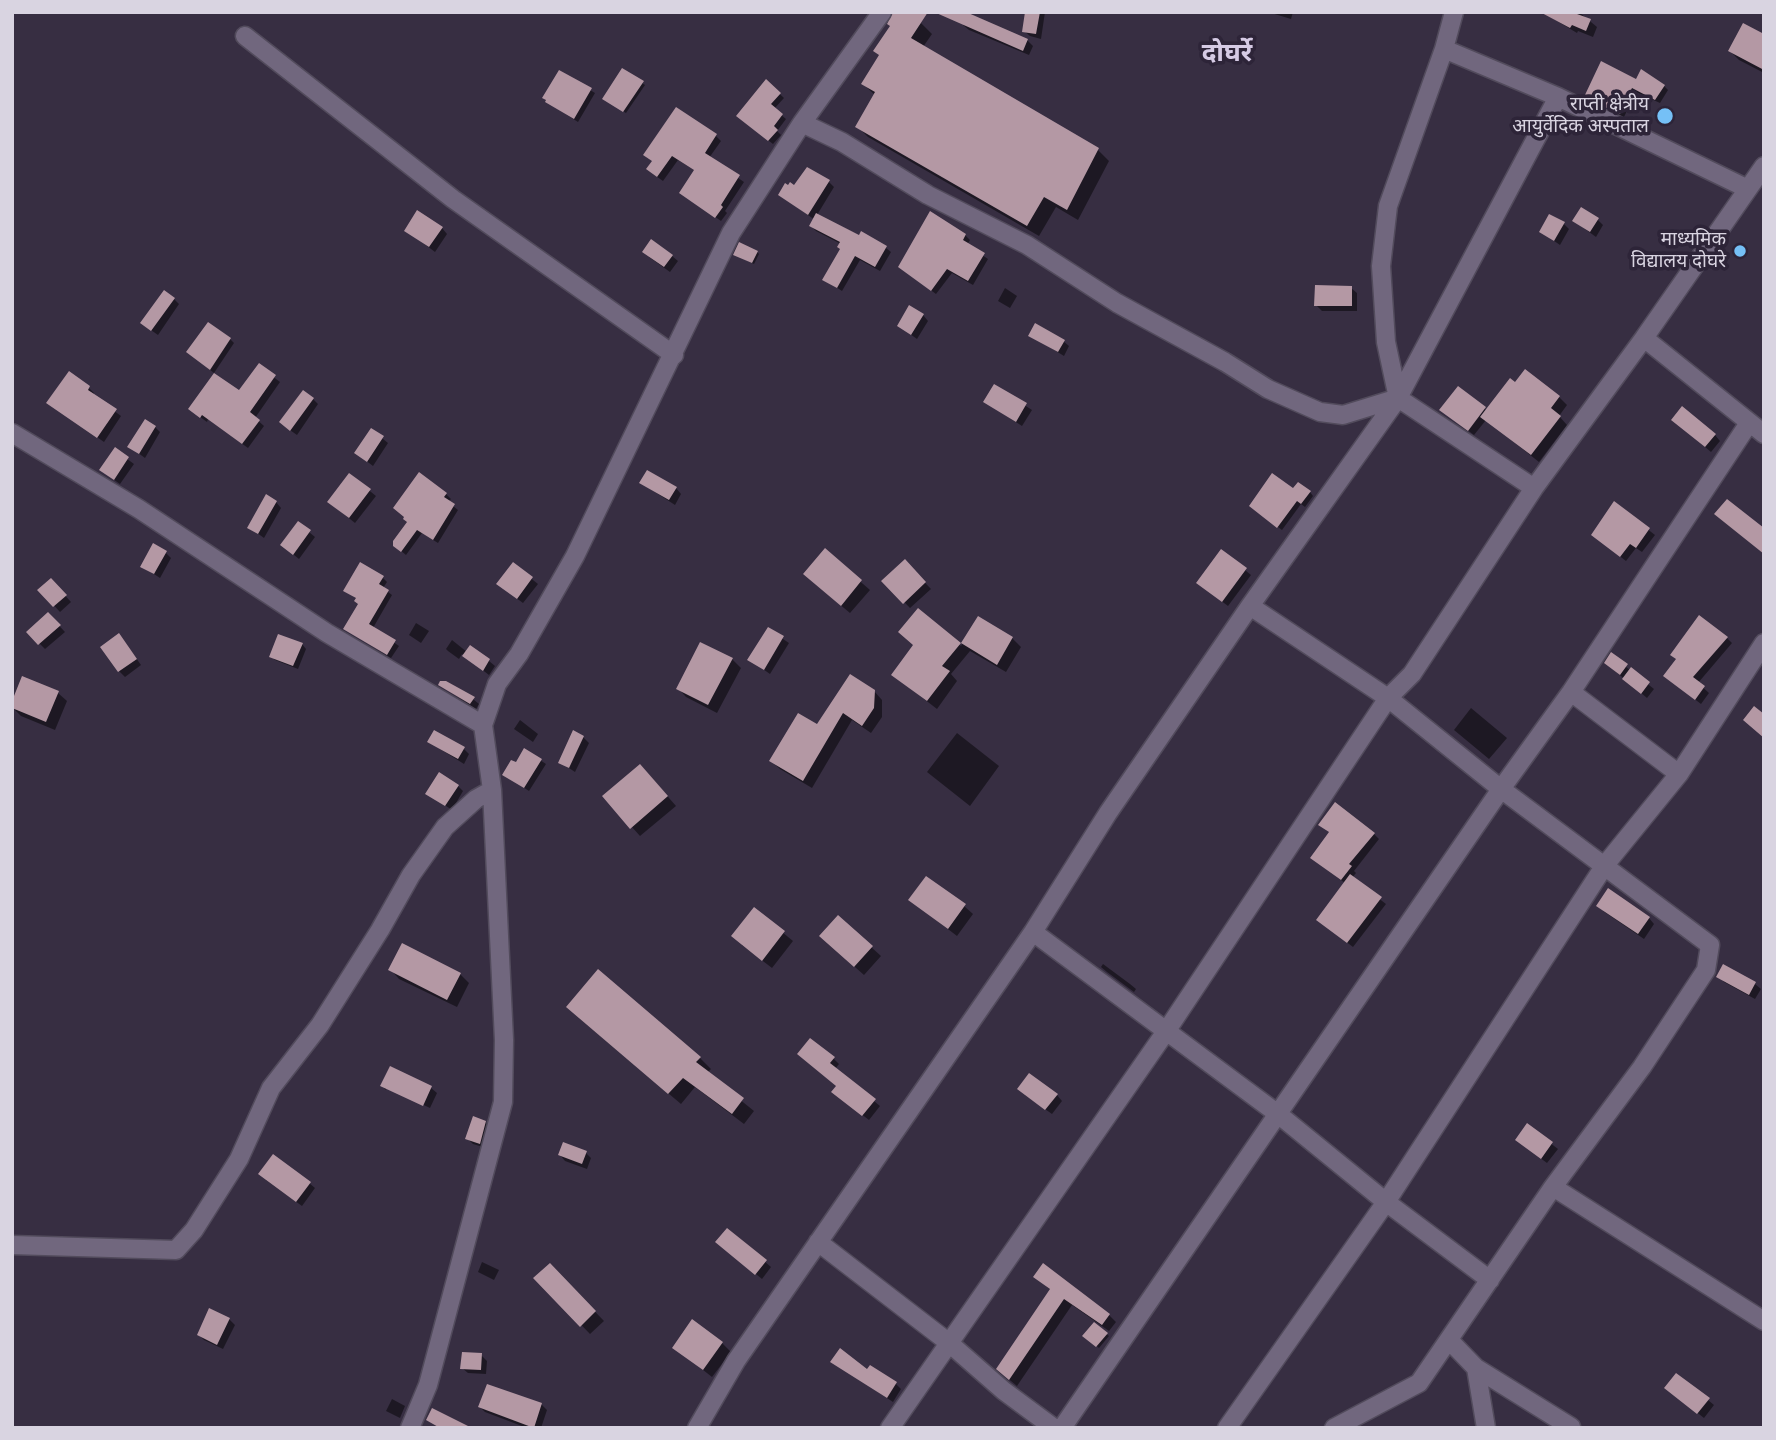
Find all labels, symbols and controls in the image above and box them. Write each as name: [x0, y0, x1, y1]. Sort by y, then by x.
district label: दोघर्रे: [1202, 38, 1252, 70]
place label: राप्ती क्षेत्रीय आयुर्वेदिक अस्पताल: [1512, 94, 1649, 138]
marker: राप्ती क्षेत्रीय आयुर्वेदिक अस्पताल: [1655, 106, 1675, 126]
place label: माध्यमिक विद्यालय दोघरे: [1631, 229, 1726, 273]
marker: माध्यमिक विद्यालय दोघरे: [1732, 243, 1748, 259]

